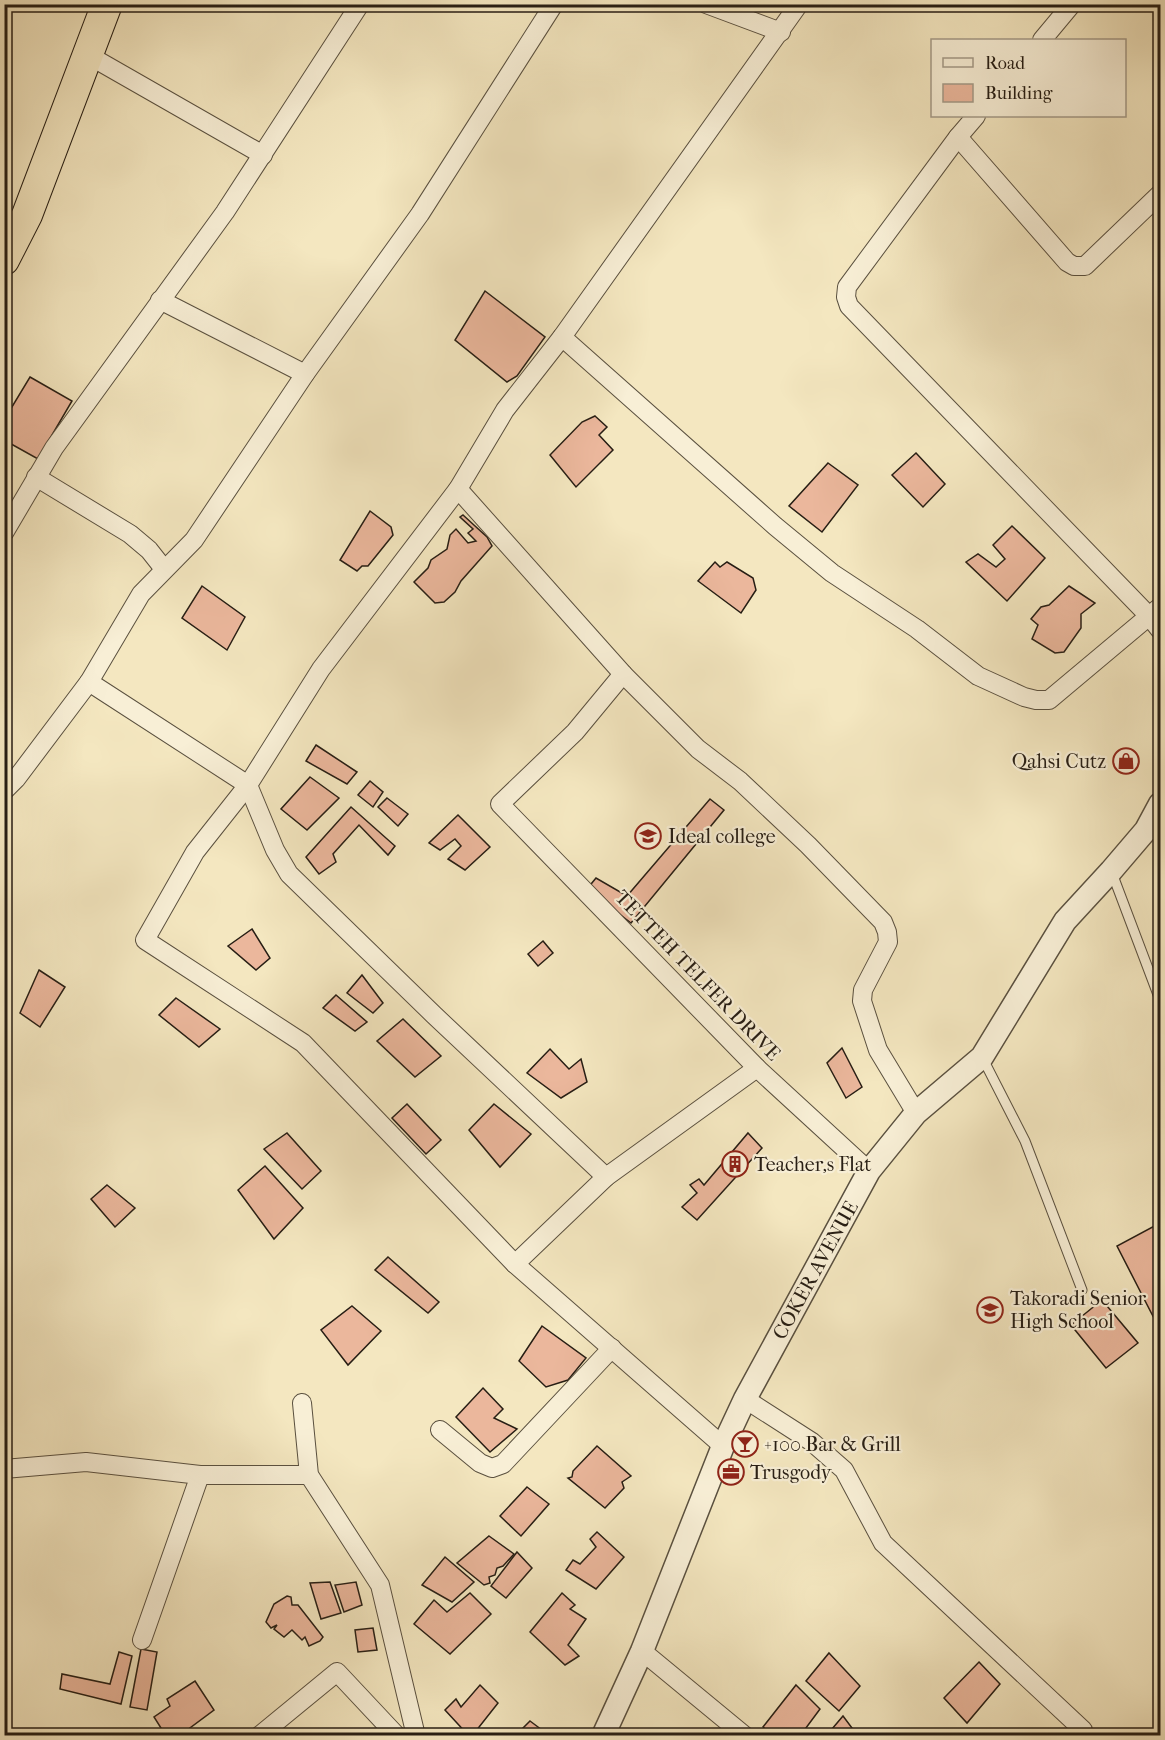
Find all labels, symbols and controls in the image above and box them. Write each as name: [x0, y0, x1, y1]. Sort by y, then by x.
legend: [931, 39, 1126, 117]
text: Road: [985, 53, 1025, 74]
text: Building: [985, 83, 1053, 104]
shop icon: Qahsi Cutz: [1111, 746, 1141, 776]
place label: Qahsi Cutz: [1012, 750, 1106, 773]
school or university icon: Ideal college: [633, 821, 663, 851]
place label: Ideal college: [668, 825, 776, 848]
street label: TETTEH TELFER DRIVE: [610, 886, 785, 1065]
building icon: Teacher,s Flat: [720, 1149, 750, 1179]
place label: Teacher,s Flat: [754, 1153, 871, 1176]
street label: COKER AVENUE: [768, 1197, 863, 1343]
place label: Takoradi Senior High School: [1010, 1287, 1146, 1333]
school or university icon: Takoradi Senior High School: [975, 1295, 1005, 1325]
bar icon: +100 Bar & Grill: [730, 1429, 760, 1459]
place label: +100 Bar & Grill: [764, 1433, 901, 1456]
office icon: Trusgody: [716, 1457, 746, 1487]
place label: Trusgody: [750, 1461, 833, 1484]

